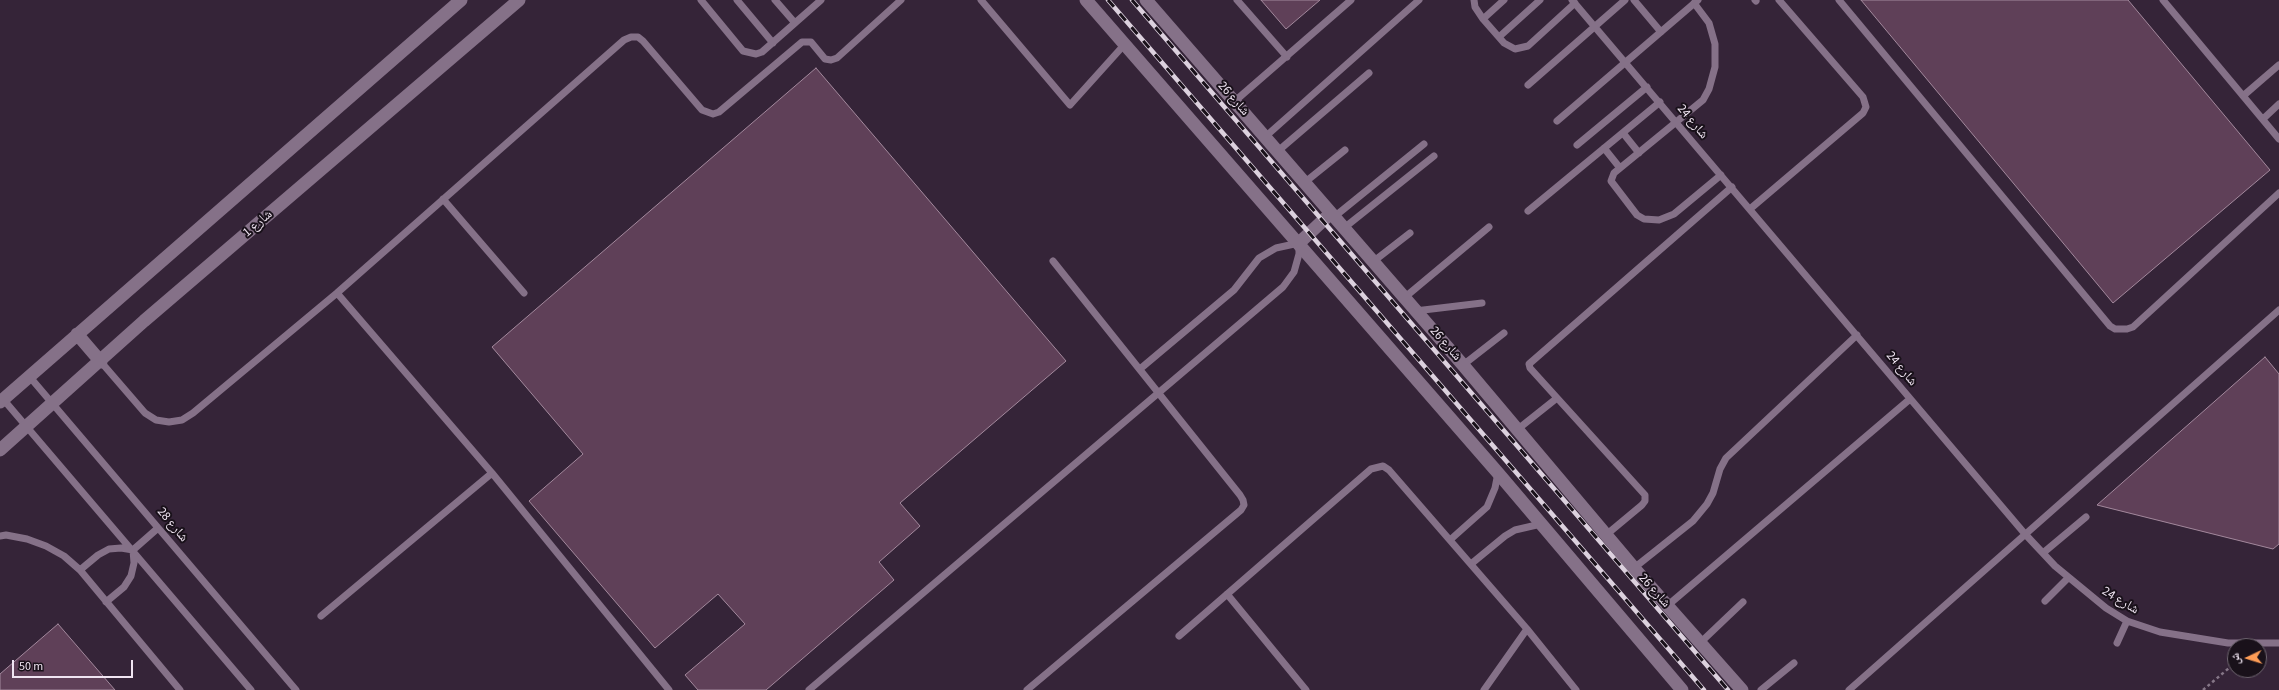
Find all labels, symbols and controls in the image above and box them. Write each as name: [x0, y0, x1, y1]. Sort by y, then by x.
street label: شارع 26: [1214, 79, 1252, 119]
street label: شارع 24: [1673, 102, 1711, 142]
street label: شارع 1: [240, 207, 276, 241]
street label: شارع 26: [1426, 324, 1464, 364]
street label: شارع 24: [1882, 349, 1920, 389]
street label: شارع 28: [153, 505, 191, 545]
street label: شارع 26: [1635, 571, 1673, 611]
street label: شارع 24: [2099, 584, 2141, 618]
north arrow: [2227, 638, 2267, 678]
scale bar: [14, 652, 135, 678]
text: ش: [2228, 652, 2243, 665]
text: 50 m: [19, 658, 43, 675]

